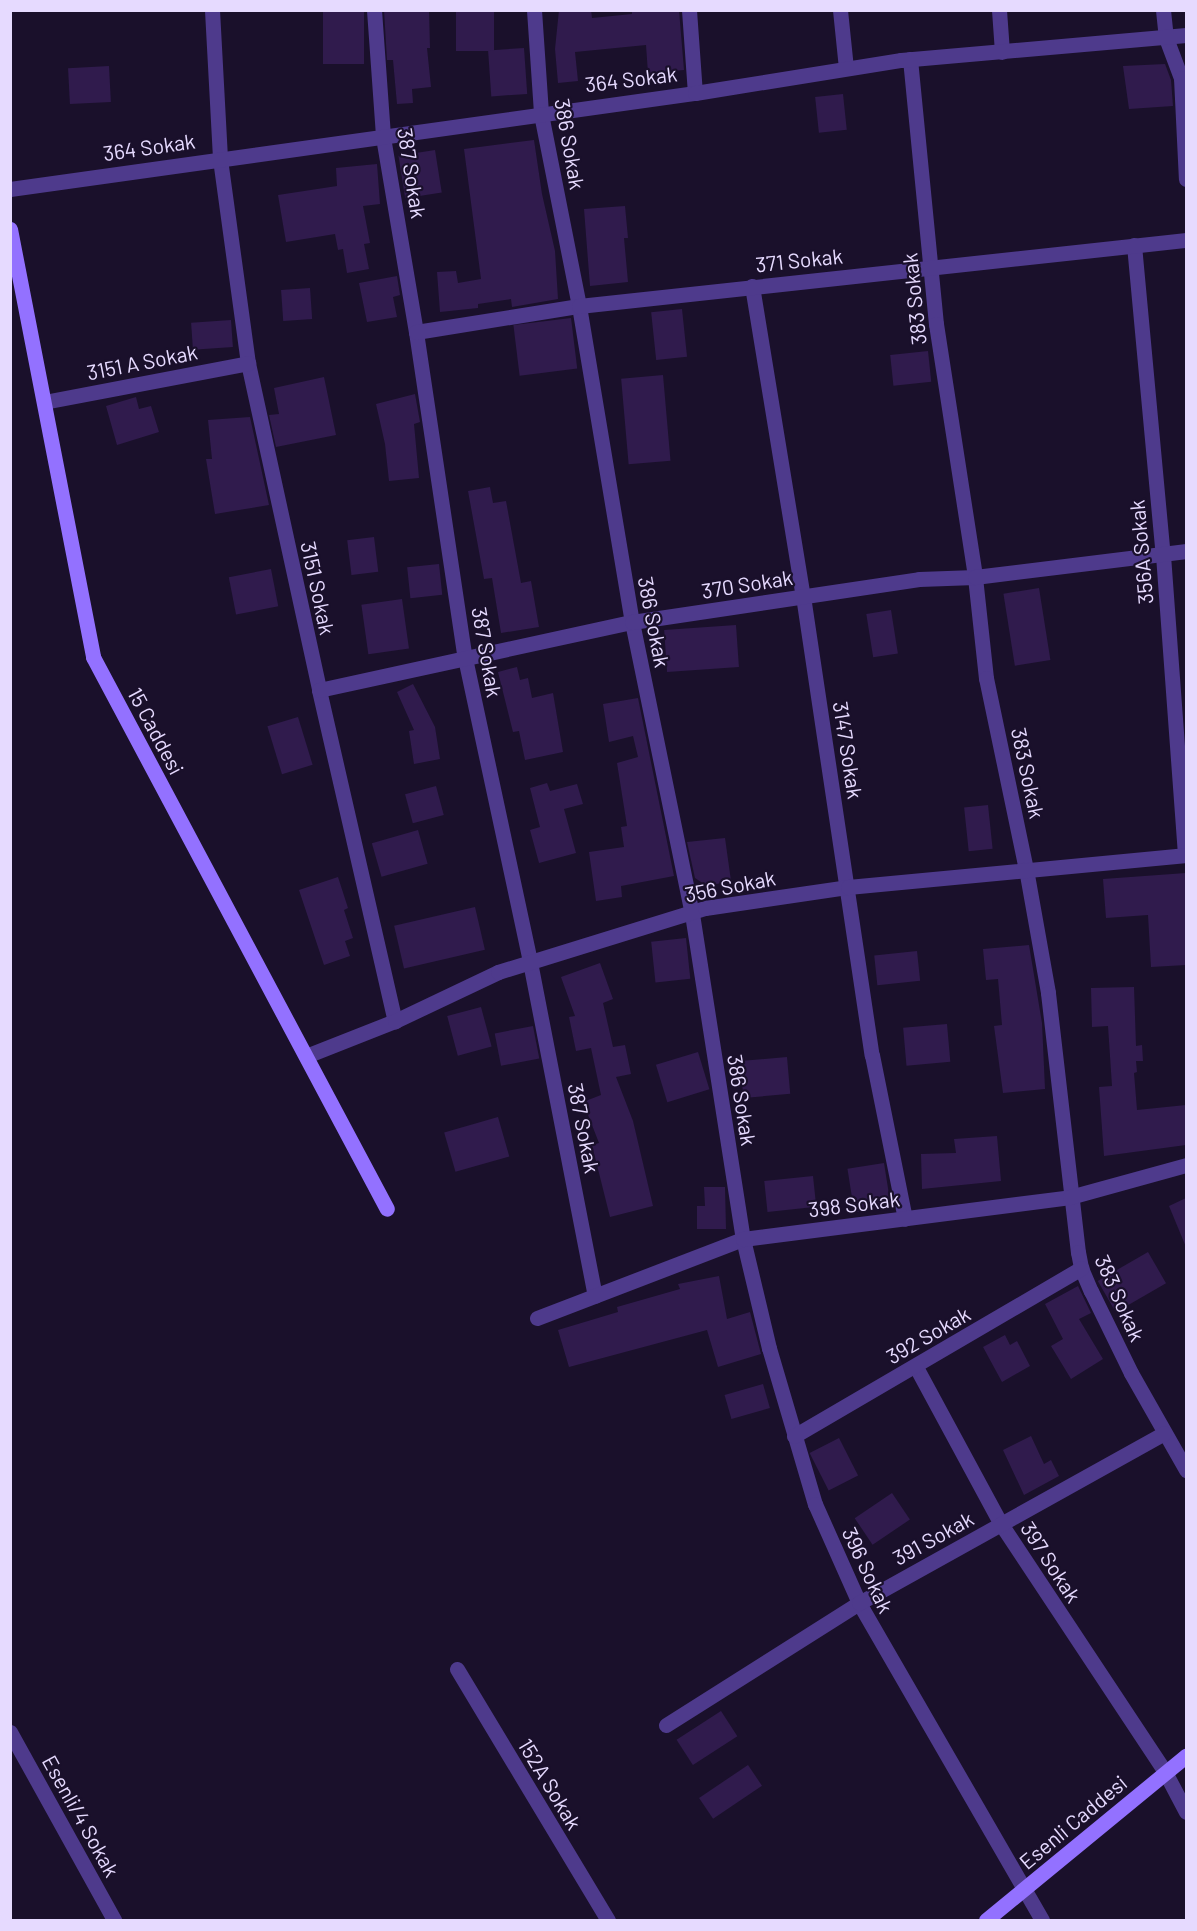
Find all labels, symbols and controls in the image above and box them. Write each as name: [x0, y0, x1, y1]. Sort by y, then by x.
street label: 364 Sokak: [583, 61, 679, 97]
street label: 386 Sokak: [550, 96, 590, 192]
street label: 387 Sokak: [392, 126, 432, 220]
street label: 364 Sokak: [101, 128, 197, 166]
street label: 371 Sokak: [754, 243, 844, 277]
street label: 383 Sokak: [897, 252, 931, 346]
street label: 3151 A Sokak: [85, 339, 199, 385]
street label: 356A Sokak: [1124, 499, 1158, 605]
street label: 3151 Sokak: [296, 539, 340, 637]
street label: 370 Sokak: [700, 564, 794, 604]
street label: 386 Sokak: [633, 574, 675, 670]
street label: 387 Sokak: [467, 605, 507, 699]
street label: 15 Caddesi: [123, 683, 189, 779]
street label: 3147 Sokak: [828, 699, 868, 801]
street label: 383 Sokak: [1006, 725, 1050, 821]
street label: 356 Sokak: [682, 865, 778, 907]
street label: 386 Sokak: [722, 1053, 762, 1147]
street label: 387 Sokak: [563, 1081, 605, 1175]
street label: 398 Sokak: [807, 1186, 901, 1222]
street label: 383 Sokak: [1090, 1251, 1150, 1345]
street label: 392 Sokak: [882, 1301, 974, 1369]
street label: 391 Sokak: [888, 1506, 978, 1570]
street label: 397 Sokak: [1016, 1517, 1086, 1607]
street label: 396 Sokak: [837, 1523, 899, 1617]
street label: 152A Sokak: [513, 1734, 587, 1834]
street label: Esenli/4 Sokak: [37, 1751, 125, 1881]
street label: Esenli Caddesi: [1014, 1770, 1132, 1874]

